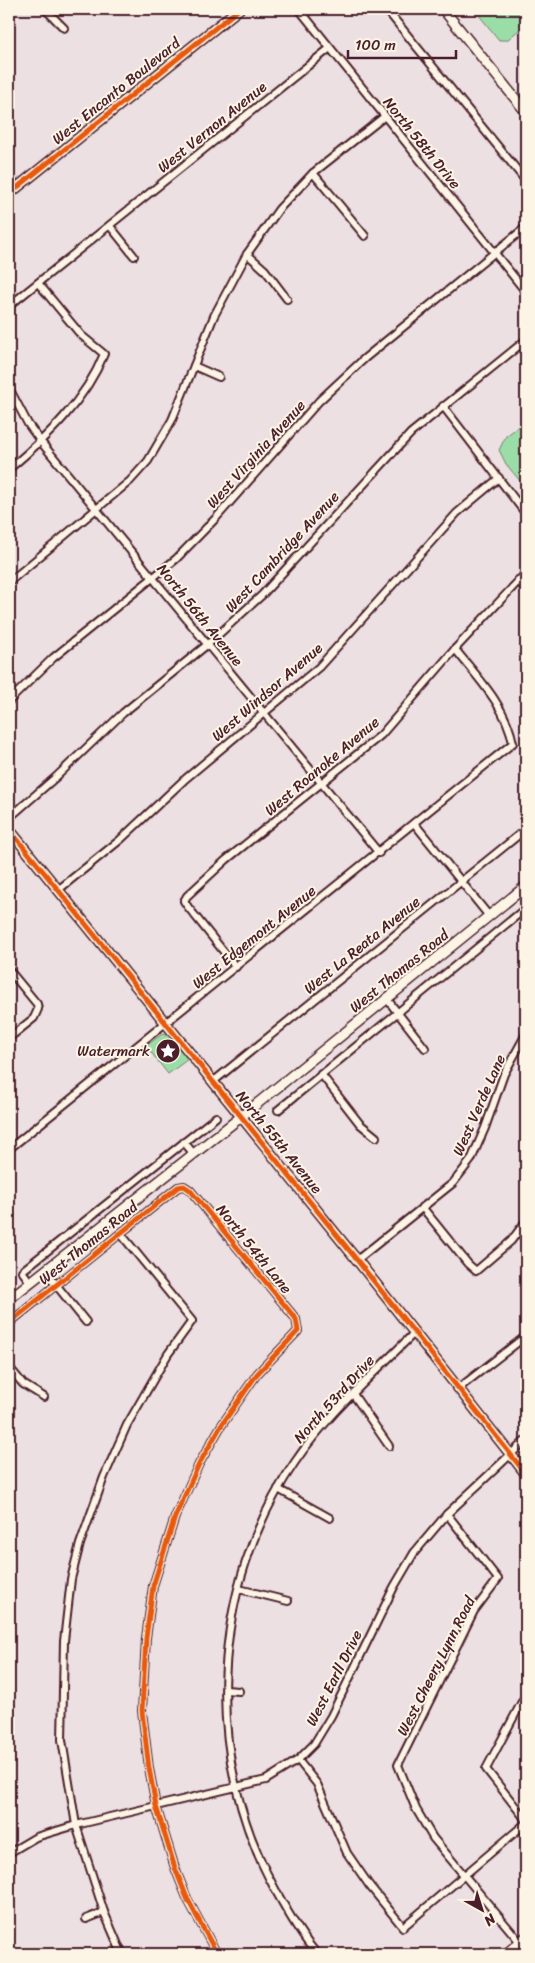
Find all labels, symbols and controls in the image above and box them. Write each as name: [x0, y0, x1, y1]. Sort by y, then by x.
scale bar: [348, 28, 455, 60]
street label: West Encanto Boulevard: [46, 30, 187, 151]
text: 100 m: [355, 32, 396, 58]
street label: West Vernon Avenue: [151, 74, 273, 180]
street label: North 58th Drive: [376, 91, 468, 195]
street label: West Virginia Avenue: [200, 393, 312, 514]
street label: West Cambridge Avenue: [218, 485, 346, 619]
street label: North 56th Avenue: [150, 558, 250, 672]
street label: West Windsor Avenue: [205, 636, 329, 748]
street label: West Roanoke Avenue: [258, 710, 386, 822]
street label: West Edgemont Avenue: [186, 878, 322, 996]
street label: West La Reata Avenue: [298, 889, 427, 1001]
street label: West Thomas Road: [343, 922, 455, 1020]
place label: Watermark: [77, 1038, 150, 1064]
place icon: Watermark: [155, 1038, 181, 1064]
street label: West Verde Lane: [445, 1050, 513, 1160]
street label: North 55th Avenue: [229, 1084, 329, 1200]
street label: West Thomas Road: [32, 1194, 144, 1292]
street label: North 54th Lane: [209, 1198, 299, 1300]
street label: North 53rd Drive: [287, 1349, 381, 1449]
street label: West Cheery Lynn Road: [390, 1591, 483, 1740]
street label: West Earll Drive: [299, 1625, 370, 1731]
north arrow: [458, 1886, 508, 1936]
text: N: [478, 1906, 502, 1933]

